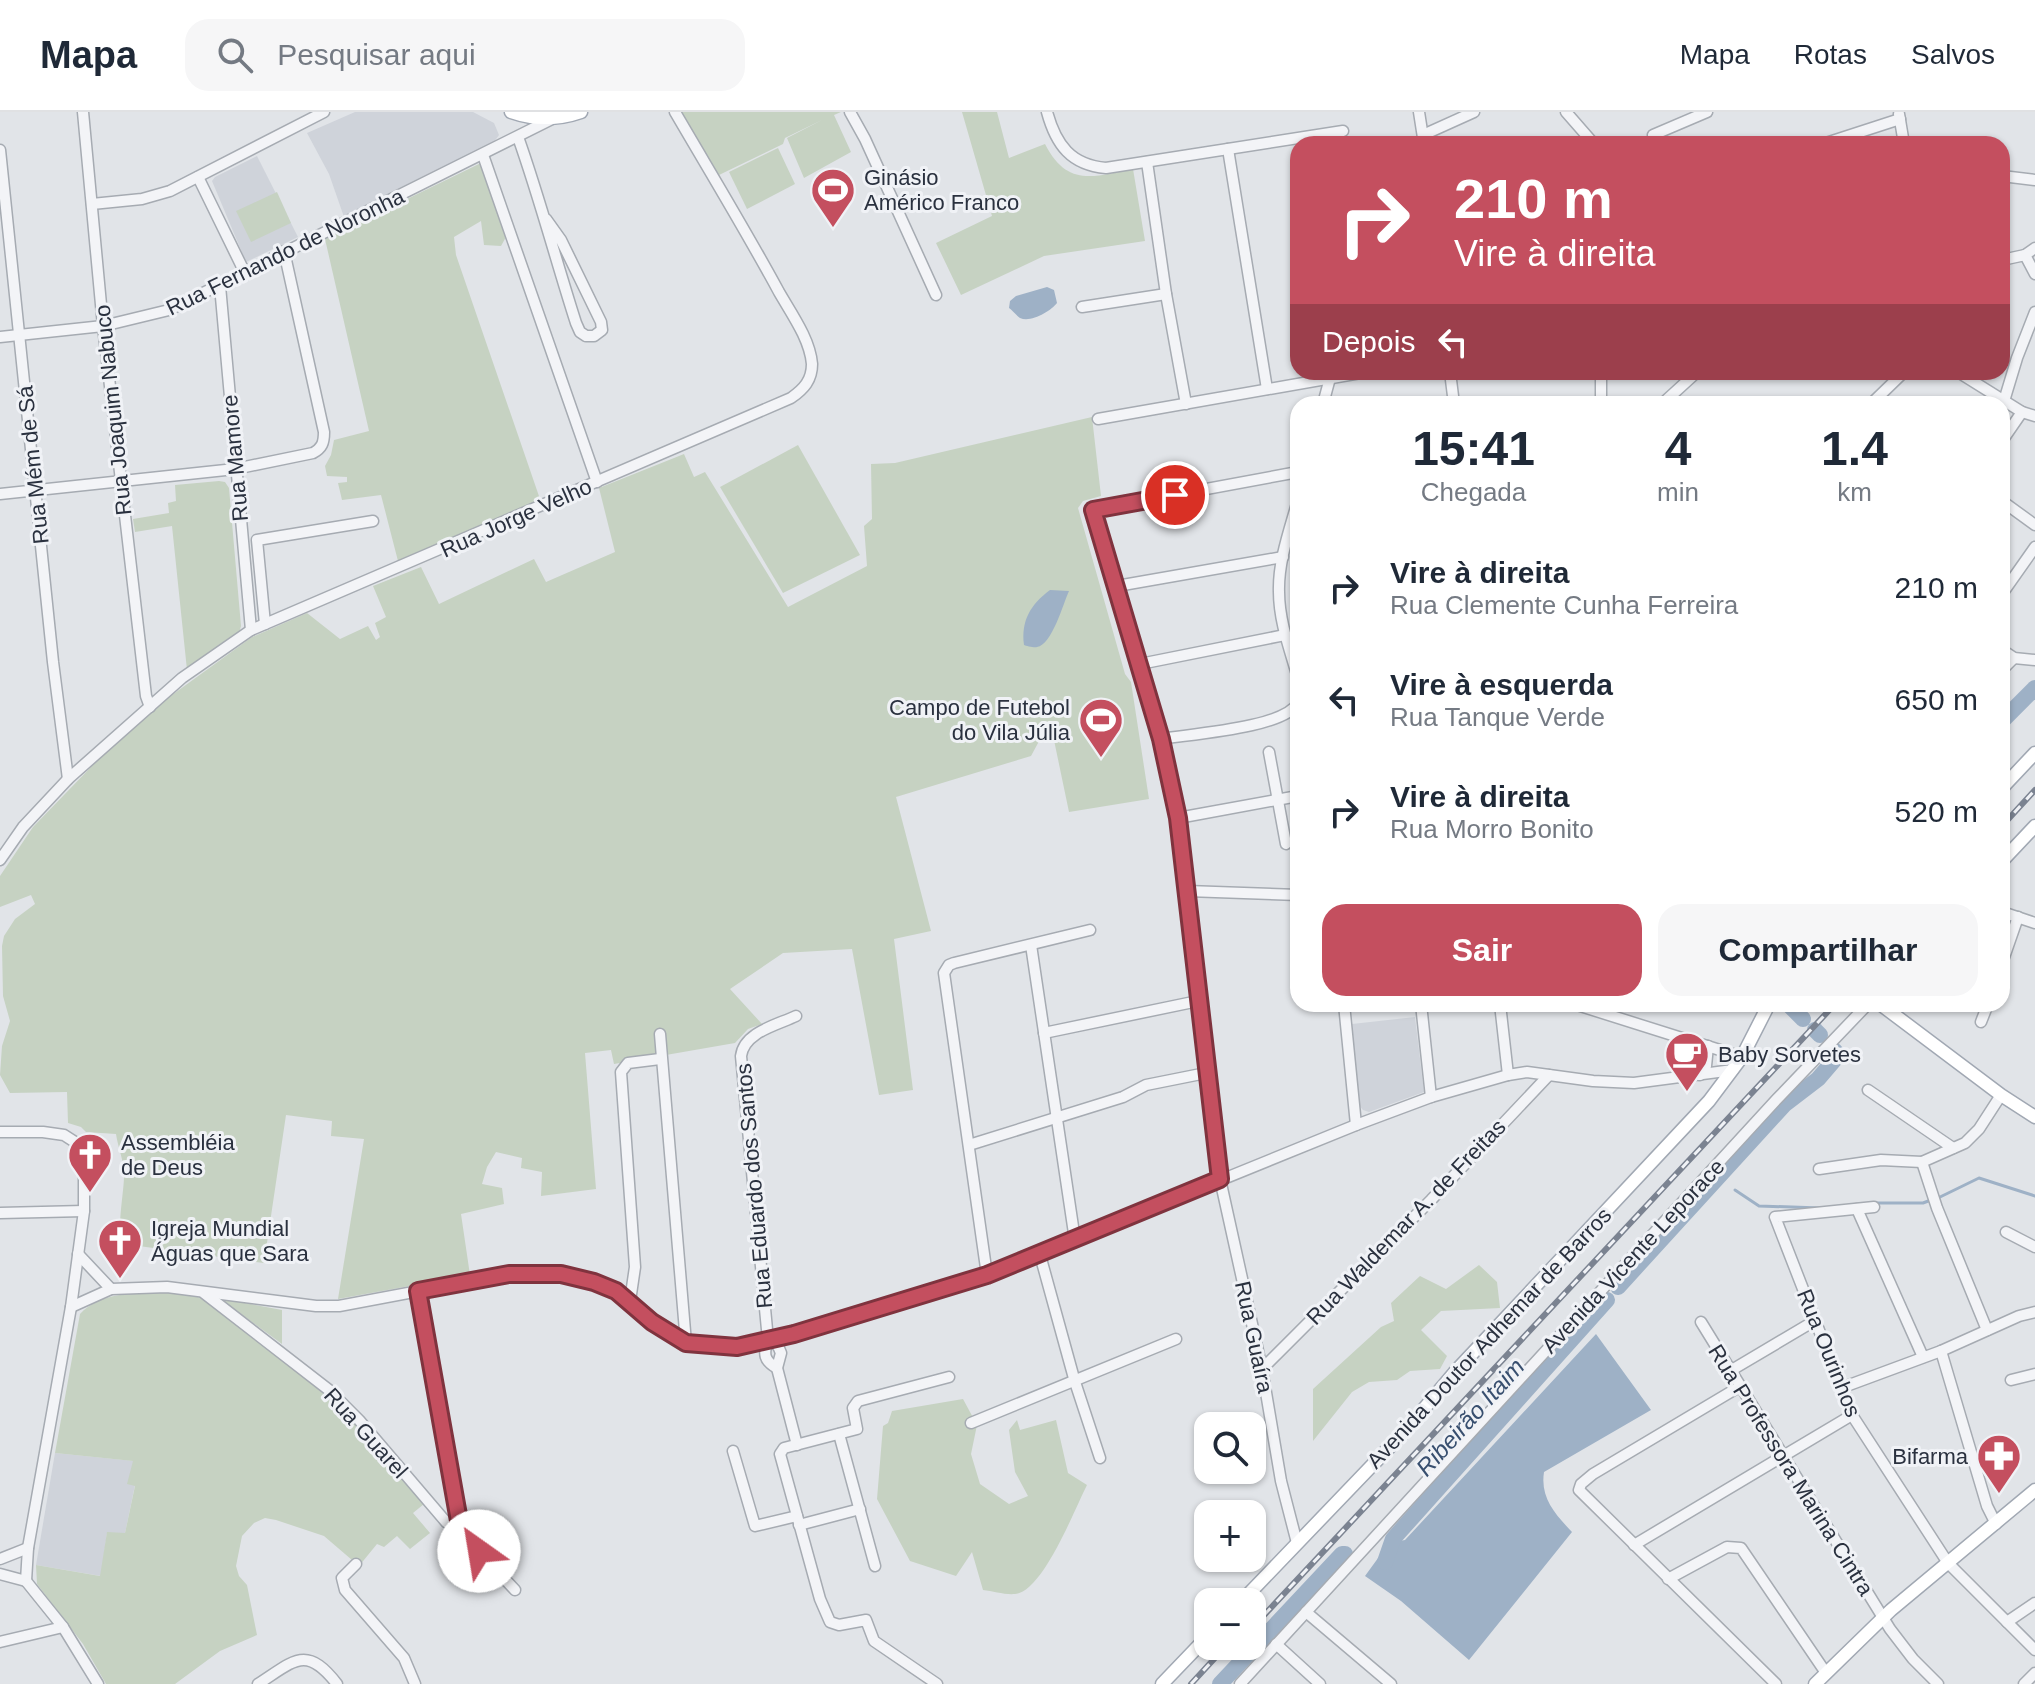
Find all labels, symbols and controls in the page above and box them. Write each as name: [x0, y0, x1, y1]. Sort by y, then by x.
search box: [185, 19, 745, 91]
icon: search: [213, 33, 257, 77]
text: Mapa: [40, 34, 137, 76]
text: Pesquisar aqui: [277, 38, 476, 71]
text: Mapa: [1680, 39, 1750, 70]
text: Rotas: [1794, 39, 1867, 70]
text: Salvos: [1911, 39, 1995, 70]
place label: Ginásio Américo Franco: [864, 165, 1019, 215]
sports icon: Ginásio Américo Franco: [809, 166, 857, 229]
text: 210 m: [1454, 167, 1613, 230]
icon: right: [1322, 168, 1426, 272]
street label: Rua Fernando de Noronha: [162, 183, 409, 321]
text: Vire à direita: [1454, 233, 1655, 274]
street label: Rua Joaquim Nabuco: [90, 303, 136, 517]
icon: left: [1431, 320, 1475, 364]
text: Depois: [1322, 325, 1415, 358]
street label: Rua Mém de Sá: [12, 384, 54, 545]
street label: Rua Mamore: [217, 394, 253, 522]
text: 15:41: [1412, 422, 1535, 475]
text: 4: [1665, 422, 1691, 475]
text: 1.4: [1821, 422, 1888, 475]
pin: [1141, 461, 1209, 529]
street label: Rua Jorge Velho: [437, 473, 595, 563]
icon: arrive: [1153, 473, 1197, 517]
text: Chegada: [1421, 477, 1526, 507]
text: min: [1657, 477, 1699, 507]
text: km: [1837, 477, 1872, 507]
text: Vire à direita: [1390, 556, 1570, 589]
icon: right: [1322, 566, 1366, 610]
text: 210 m: [1895, 571, 1978, 604]
text: Rua Clemente Cunha Ferreira: [1390, 590, 1738, 620]
text: Vire à esquerda: [1390, 668, 1613, 701]
icon: left: [1322, 678, 1366, 722]
text: 650 m: [1895, 683, 1978, 716]
place label: Campo de Futebol do Vila Júlia: [889, 695, 1071, 745]
sports icon: Campo de Futebol do Vila Júlia: [1077, 696, 1125, 759]
text: Rua Tanque Verde: [1390, 702, 1605, 732]
text: Vire à direita: [1390, 780, 1570, 813]
icon: right: [1322, 790, 1366, 834]
text: 520 m: [1895, 795, 1978, 828]
text: Rua Morro Bonito: [1390, 814, 1594, 844]
button: Sair: [1322, 904, 1642, 996]
button: Compartilhar: [1658, 904, 1978, 996]
cafe icon: Baby Sorvetes: [1663, 1030, 1711, 1093]
place label: Baby Sorvetes: [1718, 1042, 1861, 1067]
street label: Rua Eduardo dos Santos: [731, 1062, 777, 1310]
street label: Rua Waldemar A. de Freitas: [1301, 1114, 1511, 1330]
place label: Assembléia de Deus: [121, 1130, 235, 1180]
church icon: Assembléia de Deus: [66, 1131, 114, 1194]
street label: Avenida Vicente Leporace: [1537, 1154, 1729, 1358]
street label: Avenida Doutor Adhemar de Barros: [1362, 1203, 1616, 1473]
place label: Igreja Mundial Águas que Sara: [151, 1216, 310, 1266]
church icon: Igreja Mundial Águas que Sara: [96, 1217, 144, 1280]
street label: Rua Guaíra: [1230, 1279, 1278, 1396]
street label: Rua Ourinhos: [1792, 1285, 1866, 1421]
street label: Rua Professora Marina Cintra: [1703, 1340, 1879, 1601]
water label: Ribeirão Itaim: [1410, 1353, 1530, 1481]
street label: Rua Guarel: [319, 1383, 413, 1483]
map controls: [1194, 1412, 1266, 1660]
button: search: [1194, 1412, 1266, 1484]
pharmacy icon: Bifarma: [1975, 1432, 2023, 1495]
place label: Bifarma: [1892, 1444, 1969, 1469]
button: +: [1194, 1500, 1266, 1572]
position arrow: [437, 1509, 521, 1593]
button: −: [1194, 1588, 1266, 1660]

